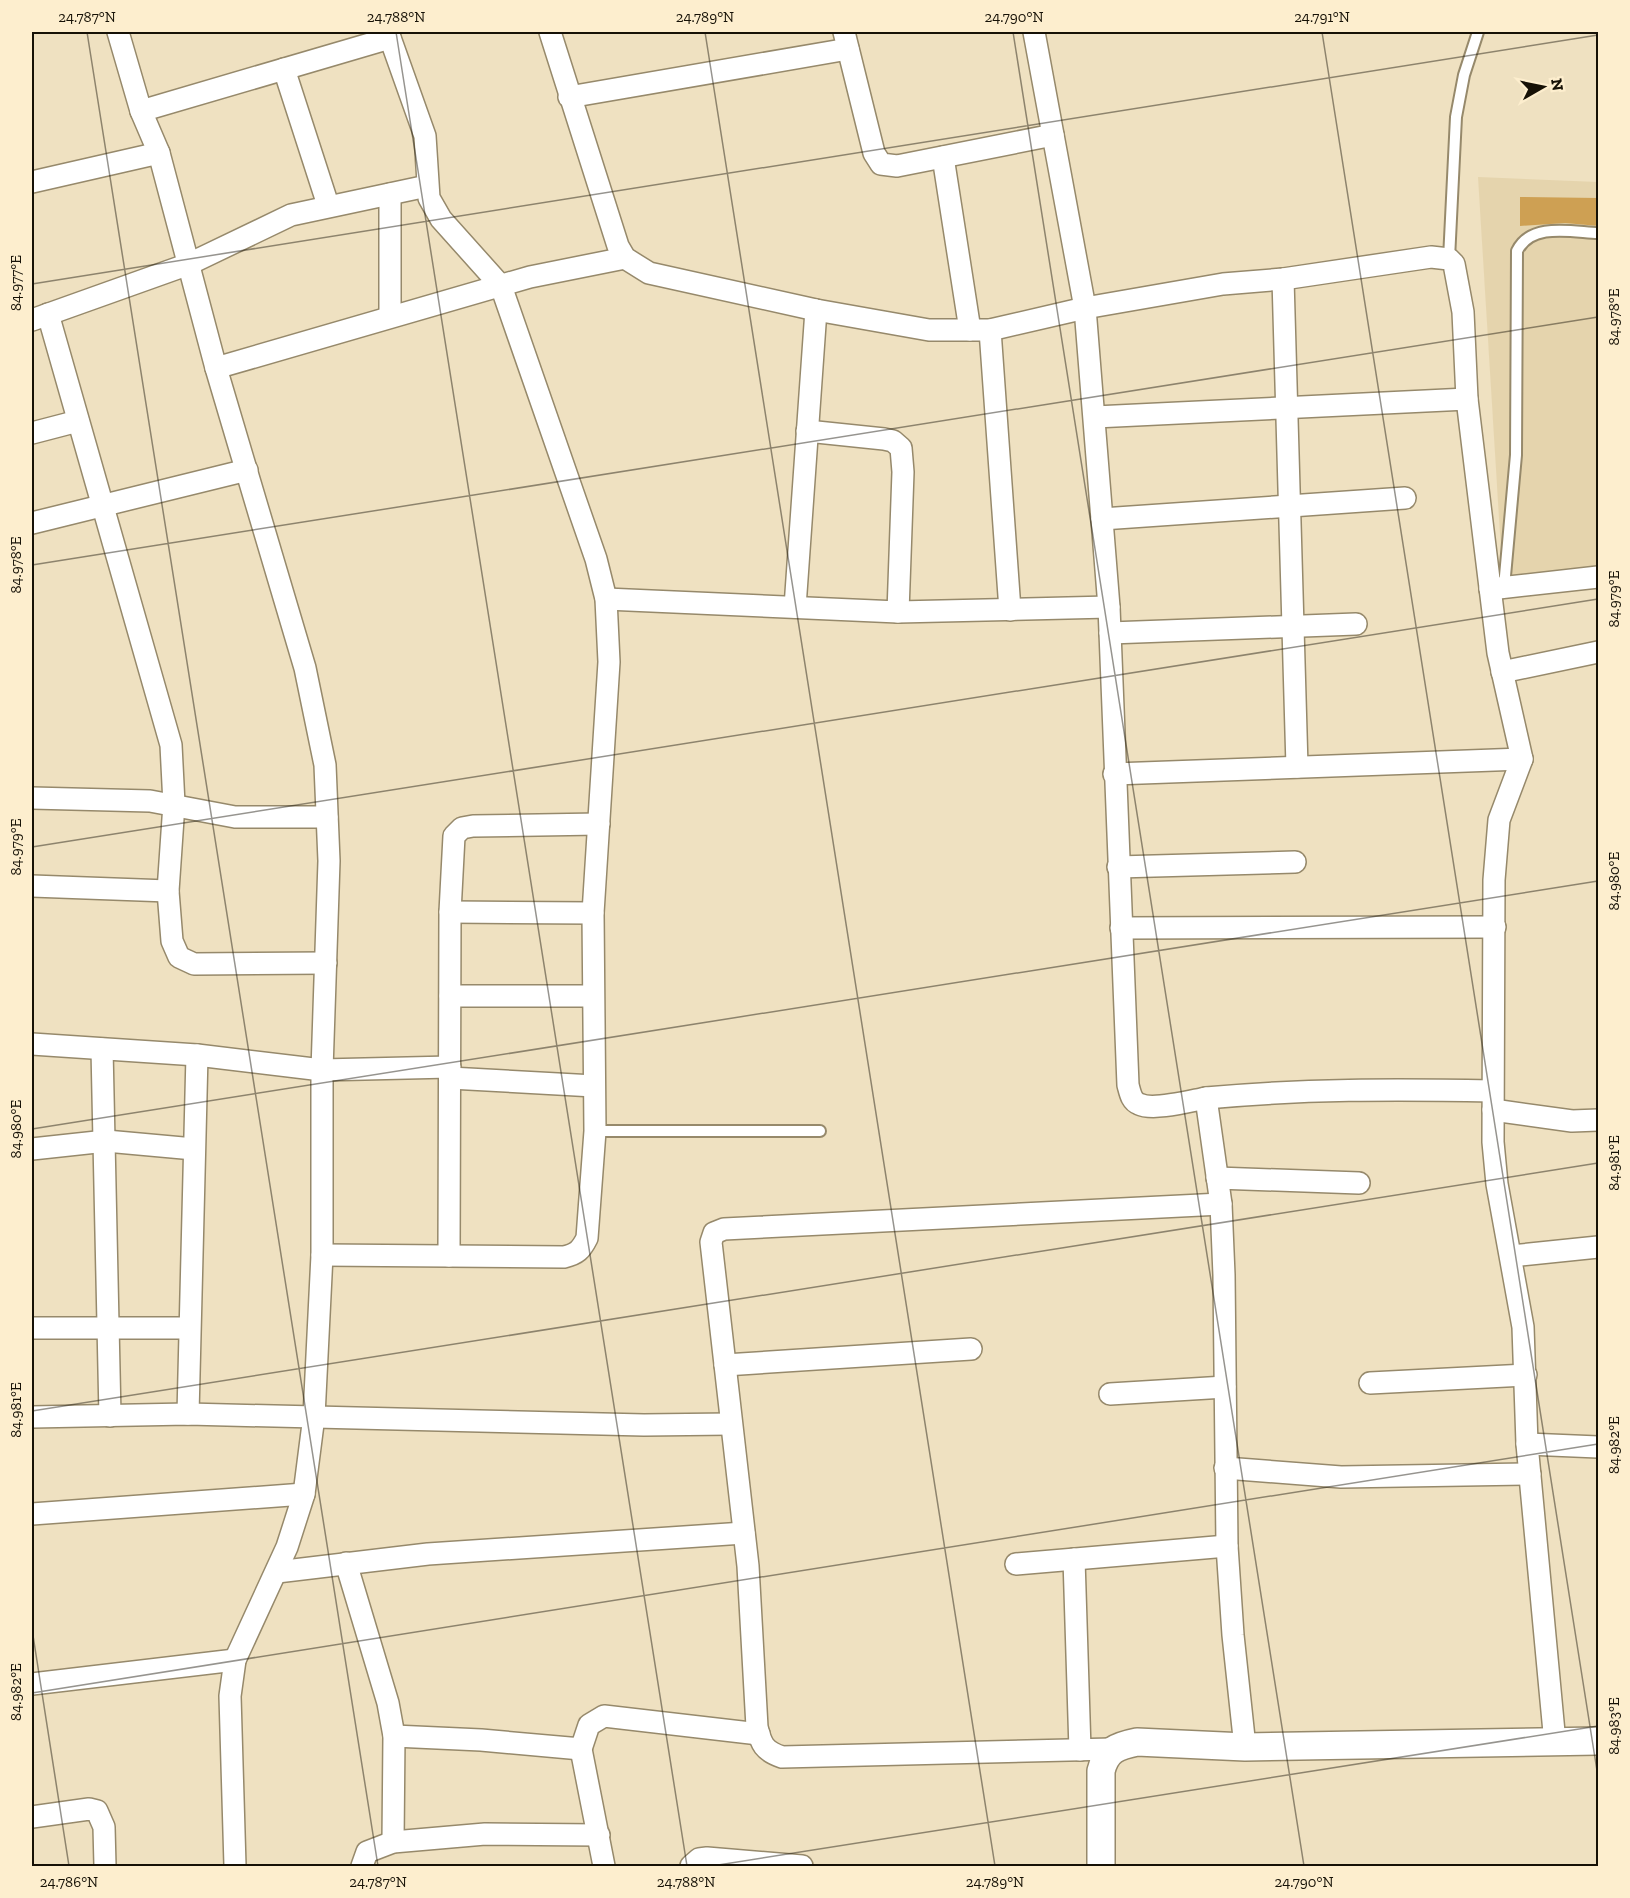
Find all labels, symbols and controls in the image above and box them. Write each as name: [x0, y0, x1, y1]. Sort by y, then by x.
text: 24.787°N: [58, 8, 116, 26]
text: 24.788°N: [367, 8, 425, 26]
text: 24.789°N: [676, 8, 734, 26]
text: 24.790°N: [985, 8, 1043, 26]
text: 24.791°N: [1294, 8, 1350, 26]
north arrow: [1513, 57, 1573, 117]
text: N: [1547, 77, 1568, 92]
text: 84.977°E: [7, 255, 25, 311]
text: 84.978°E: [1605, 288, 1623, 346]
text: 84.978°E: [7, 536, 25, 594]
text: 84.979°E: [1605, 570, 1623, 628]
text: 84.979°E: [7, 818, 25, 876]
text: 84.980°E: [1605, 851, 1623, 910]
text: 84.980°E: [7, 1099, 25, 1158]
text: 84.981°E: [1605, 1135, 1623, 1191]
text: 84.981°E: [7, 1382, 25, 1438]
text: 84.982°E: [1605, 1416, 1623, 1474]
text: 84.982°E: [7, 1663, 25, 1721]
text: 84.983°E: [1605, 1697, 1623, 1755]
text: 24.786°N: [40, 1873, 98, 1891]
text: 24.787°N: [349, 1873, 407, 1891]
text: 24.788°N: [657, 1873, 715, 1891]
text: 24.789°N: [966, 1873, 1024, 1891]
text: 24.790°N: [1275, 1873, 1333, 1891]

